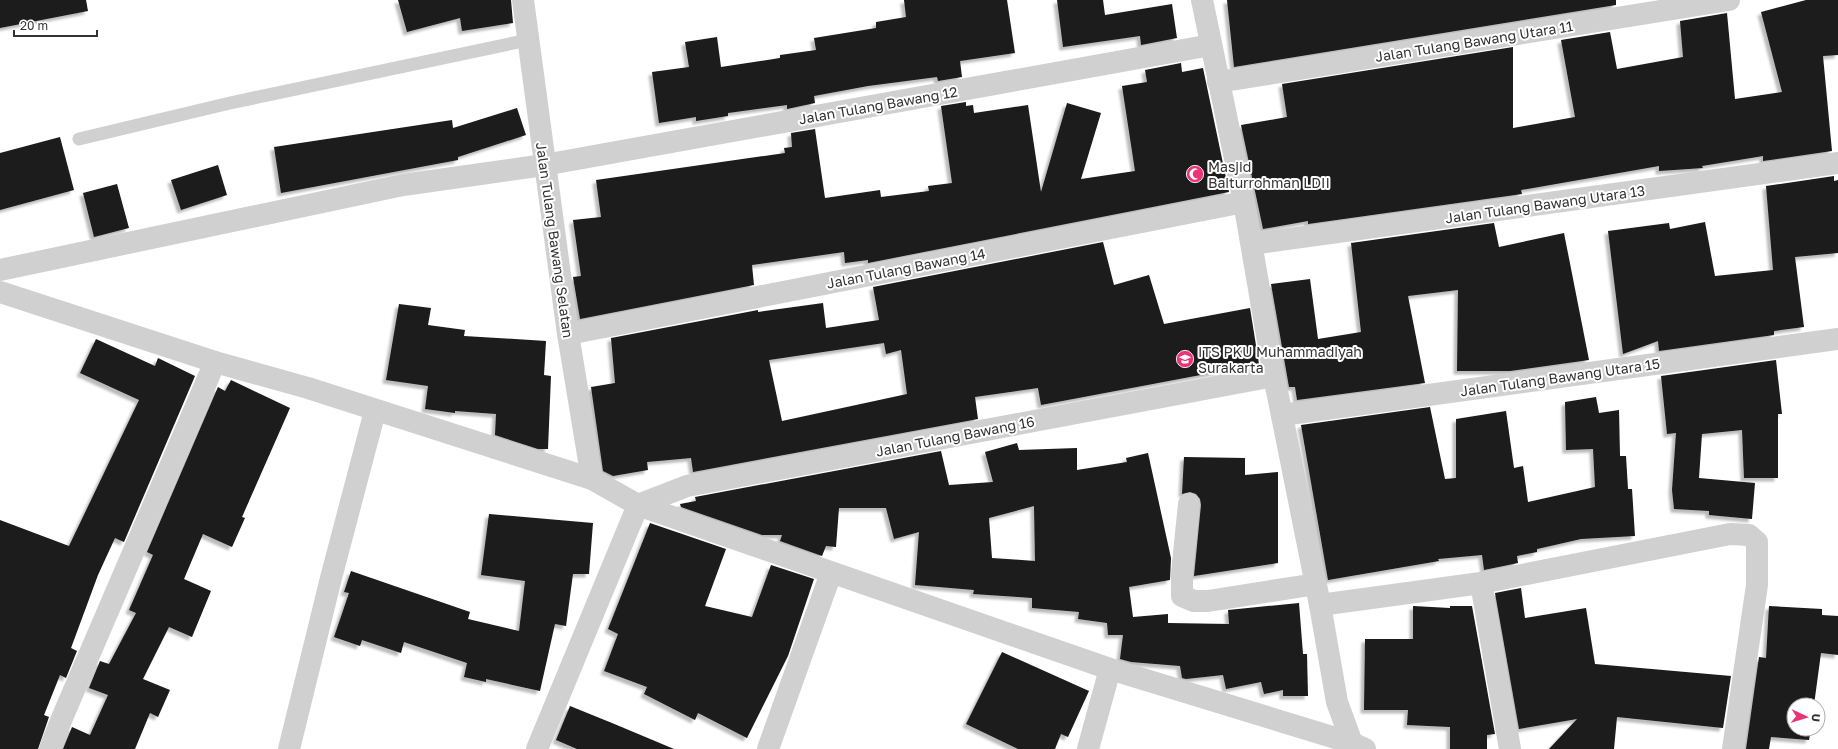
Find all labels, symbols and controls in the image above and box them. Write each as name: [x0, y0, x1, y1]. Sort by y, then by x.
scale bar: [14, 12, 97, 38]
street label: Jalan Tulang Bawang Utara 11: [1374, 17, 1574, 65]
text: 20 m: [20, 18, 48, 33]
street label: Jalan Tulang Bawang 12: [797, 83, 959, 127]
street label: Jalan Tulang Bawang Selatan: [533, 141, 577, 339]
place label: Masjid Baiturrohman LDII: [1208, 158, 1330, 191]
mosque icon: Masjid Baiturrohman LDII: [1185, 164, 1205, 184]
street label: Jalan Tulang Bawang Utara 13: [1444, 182, 1646, 226]
street label: Jalan Tulang Bawang 14: [825, 244, 987, 292]
place label: ITS PKU Muhammadiyah Surakarta: [1198, 343, 1362, 376]
school or university icon: ITS PKU Muhammadiyah Surakarta: [1175, 349, 1195, 369]
street label: Jalan Tulang Bawang Utara 15: [1459, 355, 1661, 399]
street label: Jalan Tulang Bawang 16: [874, 412, 1036, 460]
north arrow: [1786, 697, 1826, 737]
text: U: [1810, 713, 1823, 722]

